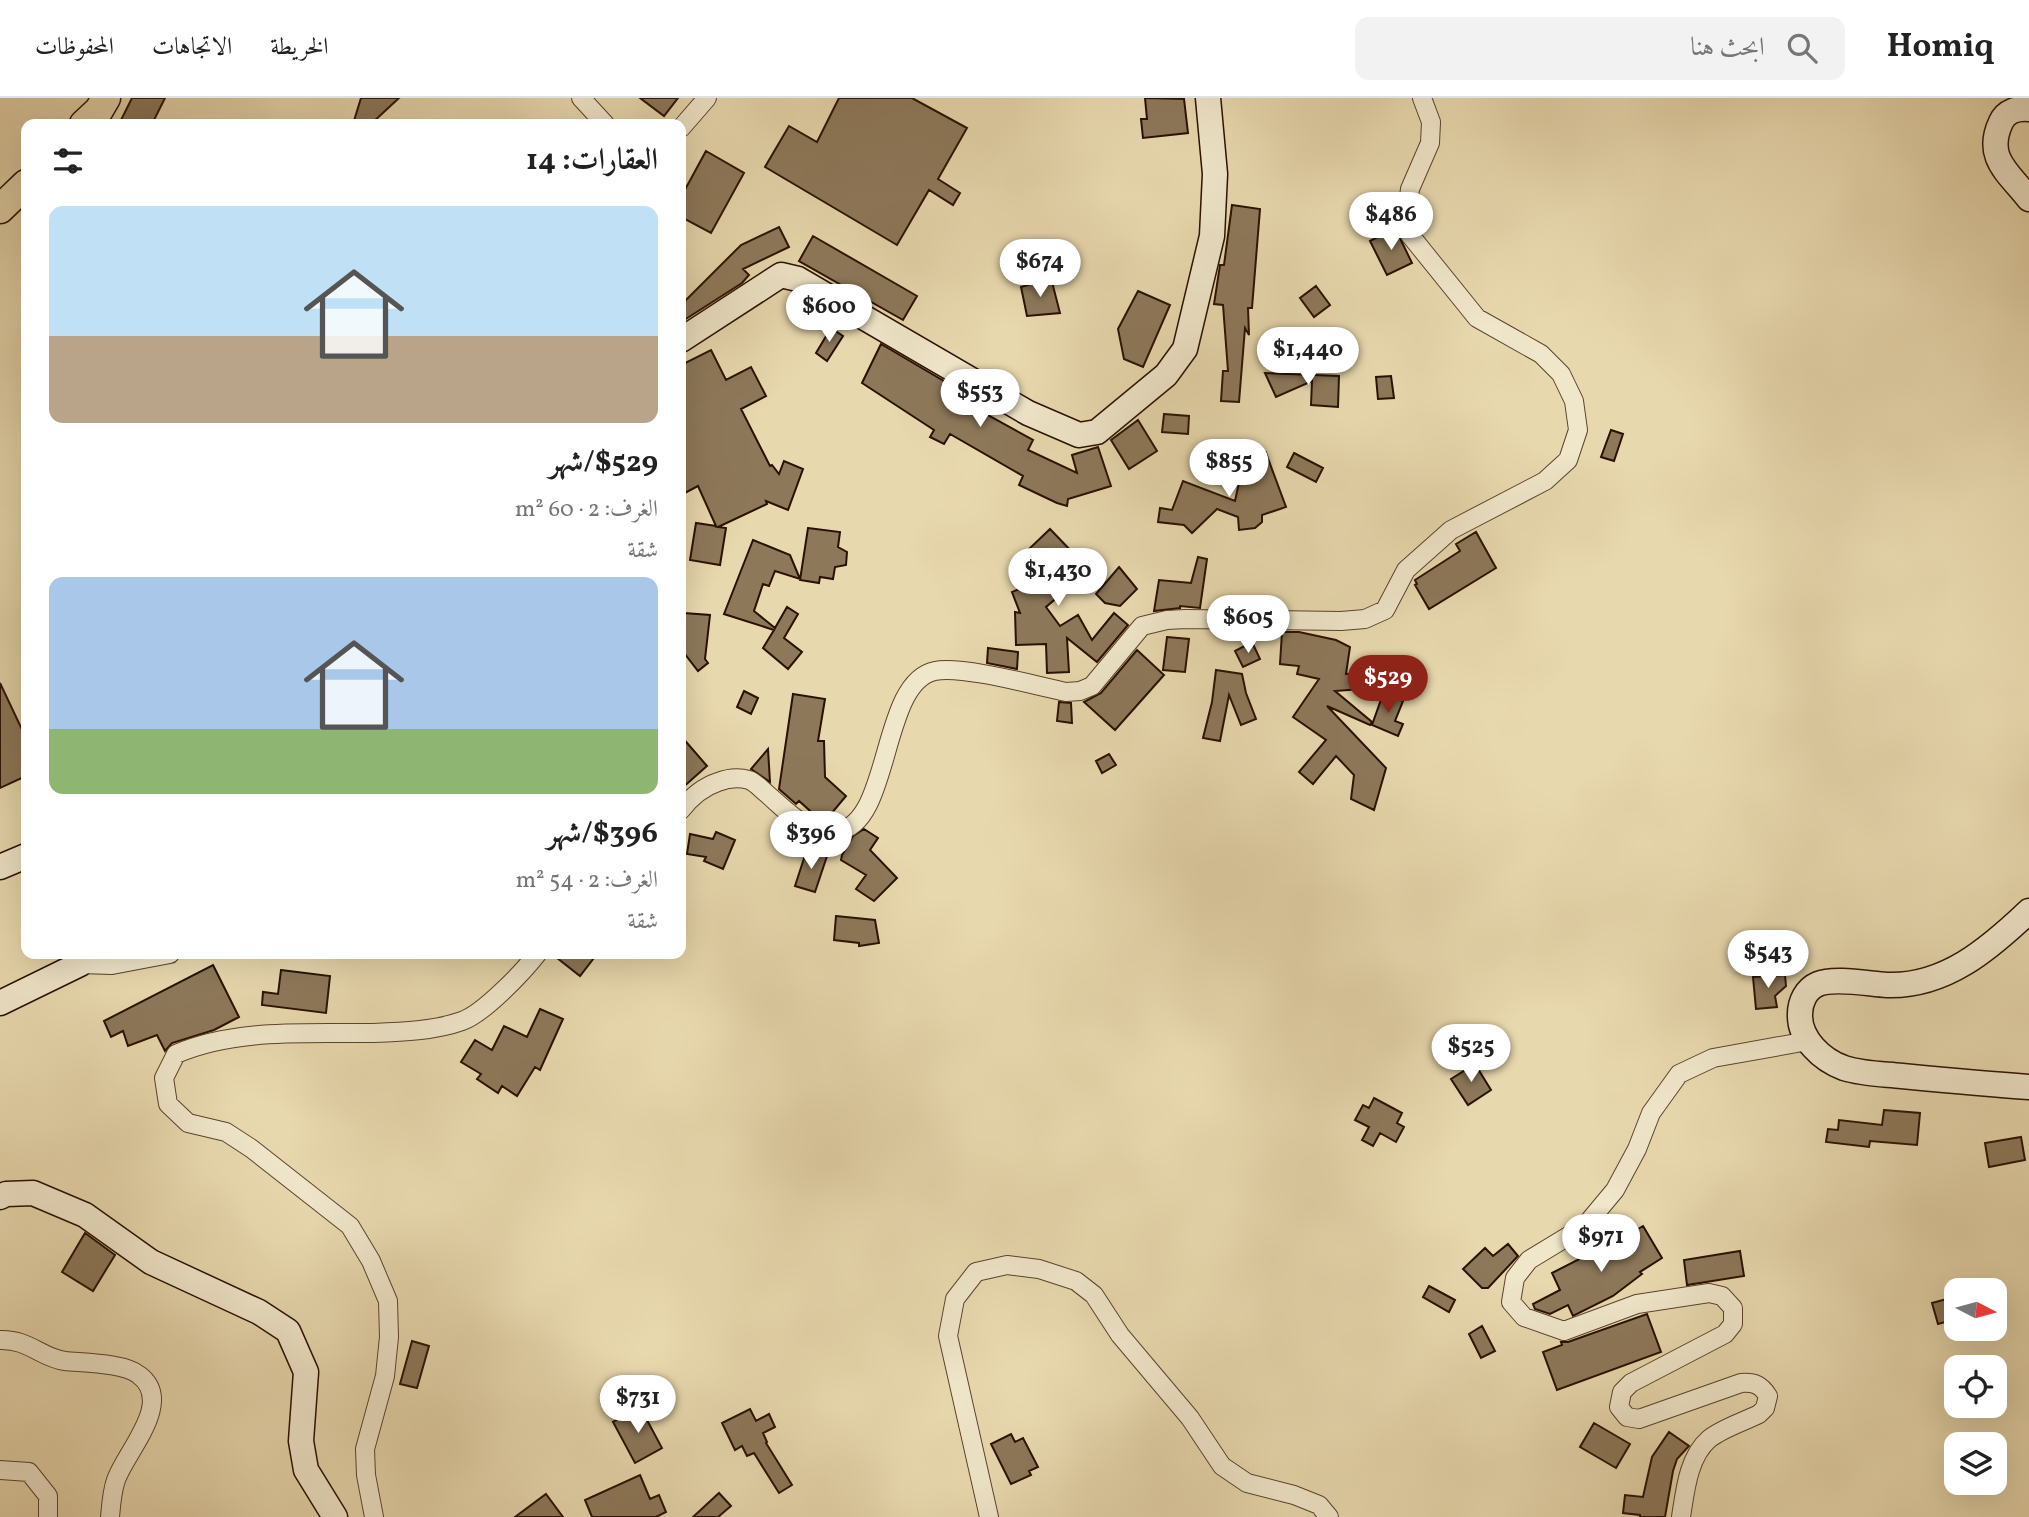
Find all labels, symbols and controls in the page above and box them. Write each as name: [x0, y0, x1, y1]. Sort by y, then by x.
search box: [1355, 17, 1845, 80]
text: Homiq: [1887, 25, 1994, 71]
icon: search: [1783, 29, 1821, 67]
text: ابحث هنا: [1690, 30, 1765, 66]
text: المحفوظات: [35, 31, 114, 65]
text: الاتجاهات: [152, 31, 232, 65]
text: الخريطة: [270, 31, 329, 65]
text: العقارات: 14: [526, 140, 658, 182]
icon: filters: [49, 142, 87, 180]
pin: $486: [1350, 192, 1432, 252]
text: $486: [1365, 199, 1417, 231]
pin: $674: [999, 240, 1081, 299]
text: $674: [1016, 246, 1064, 278]
icon: home: [291, 251, 417, 377]
pin: $600: [788, 285, 870, 344]
text: $600: [802, 291, 856, 323]
pin: $1,440: [1251, 328, 1365, 387]
text: $1,440: [1273, 334, 1343, 366]
pin: $553: [939, 370, 1021, 429]
text: $553: [957, 376, 1003, 408]
pin: $855: [1188, 440, 1270, 499]
text: $529/شهر: [549, 442, 658, 484]
text: $855: [1205, 446, 1253, 478]
text: الغرف: 2 · 60 m²: [515, 494, 658, 526]
text: شقة: [628, 535, 658, 567]
pin: $1,430: [1001, 548, 1115, 608]
text: $1,430: [1024, 555, 1092, 587]
pin: $605: [1207, 596, 1289, 655]
text: $605: [1223, 602, 1273, 634]
icon: home: [291, 622, 417, 748]
pin: $529: [1347, 656, 1429, 715]
text: $529: [1364, 662, 1412, 694]
pin: $396: [770, 812, 852, 871]
text: $396/شهر: [547, 813, 658, 855]
text: $396: [786, 818, 836, 850]
text: الغرف: 2 · 54 m²: [516, 865, 658, 897]
text: شقة: [628, 906, 658, 938]
pin: $543: [1727, 930, 1809, 990]
text: $543: [1744, 937, 1792, 969]
pin: $525: [1430, 1024, 1512, 1084]
text: $525: [1448, 1031, 1494, 1063]
pin: $971: [1560, 1214, 1642, 1274]
text: $971: [1578, 1221, 1624, 1253]
north arrow: [1944, 1278, 2007, 1340]
map controls: [1944, 1278, 2007, 1495]
button: locate: [1944, 1355, 2007, 1418]
pin: $731: [597, 1376, 679, 1435]
text: $731: [616, 1382, 660, 1414]
button: layers: [1944, 1432, 2007, 1495]

